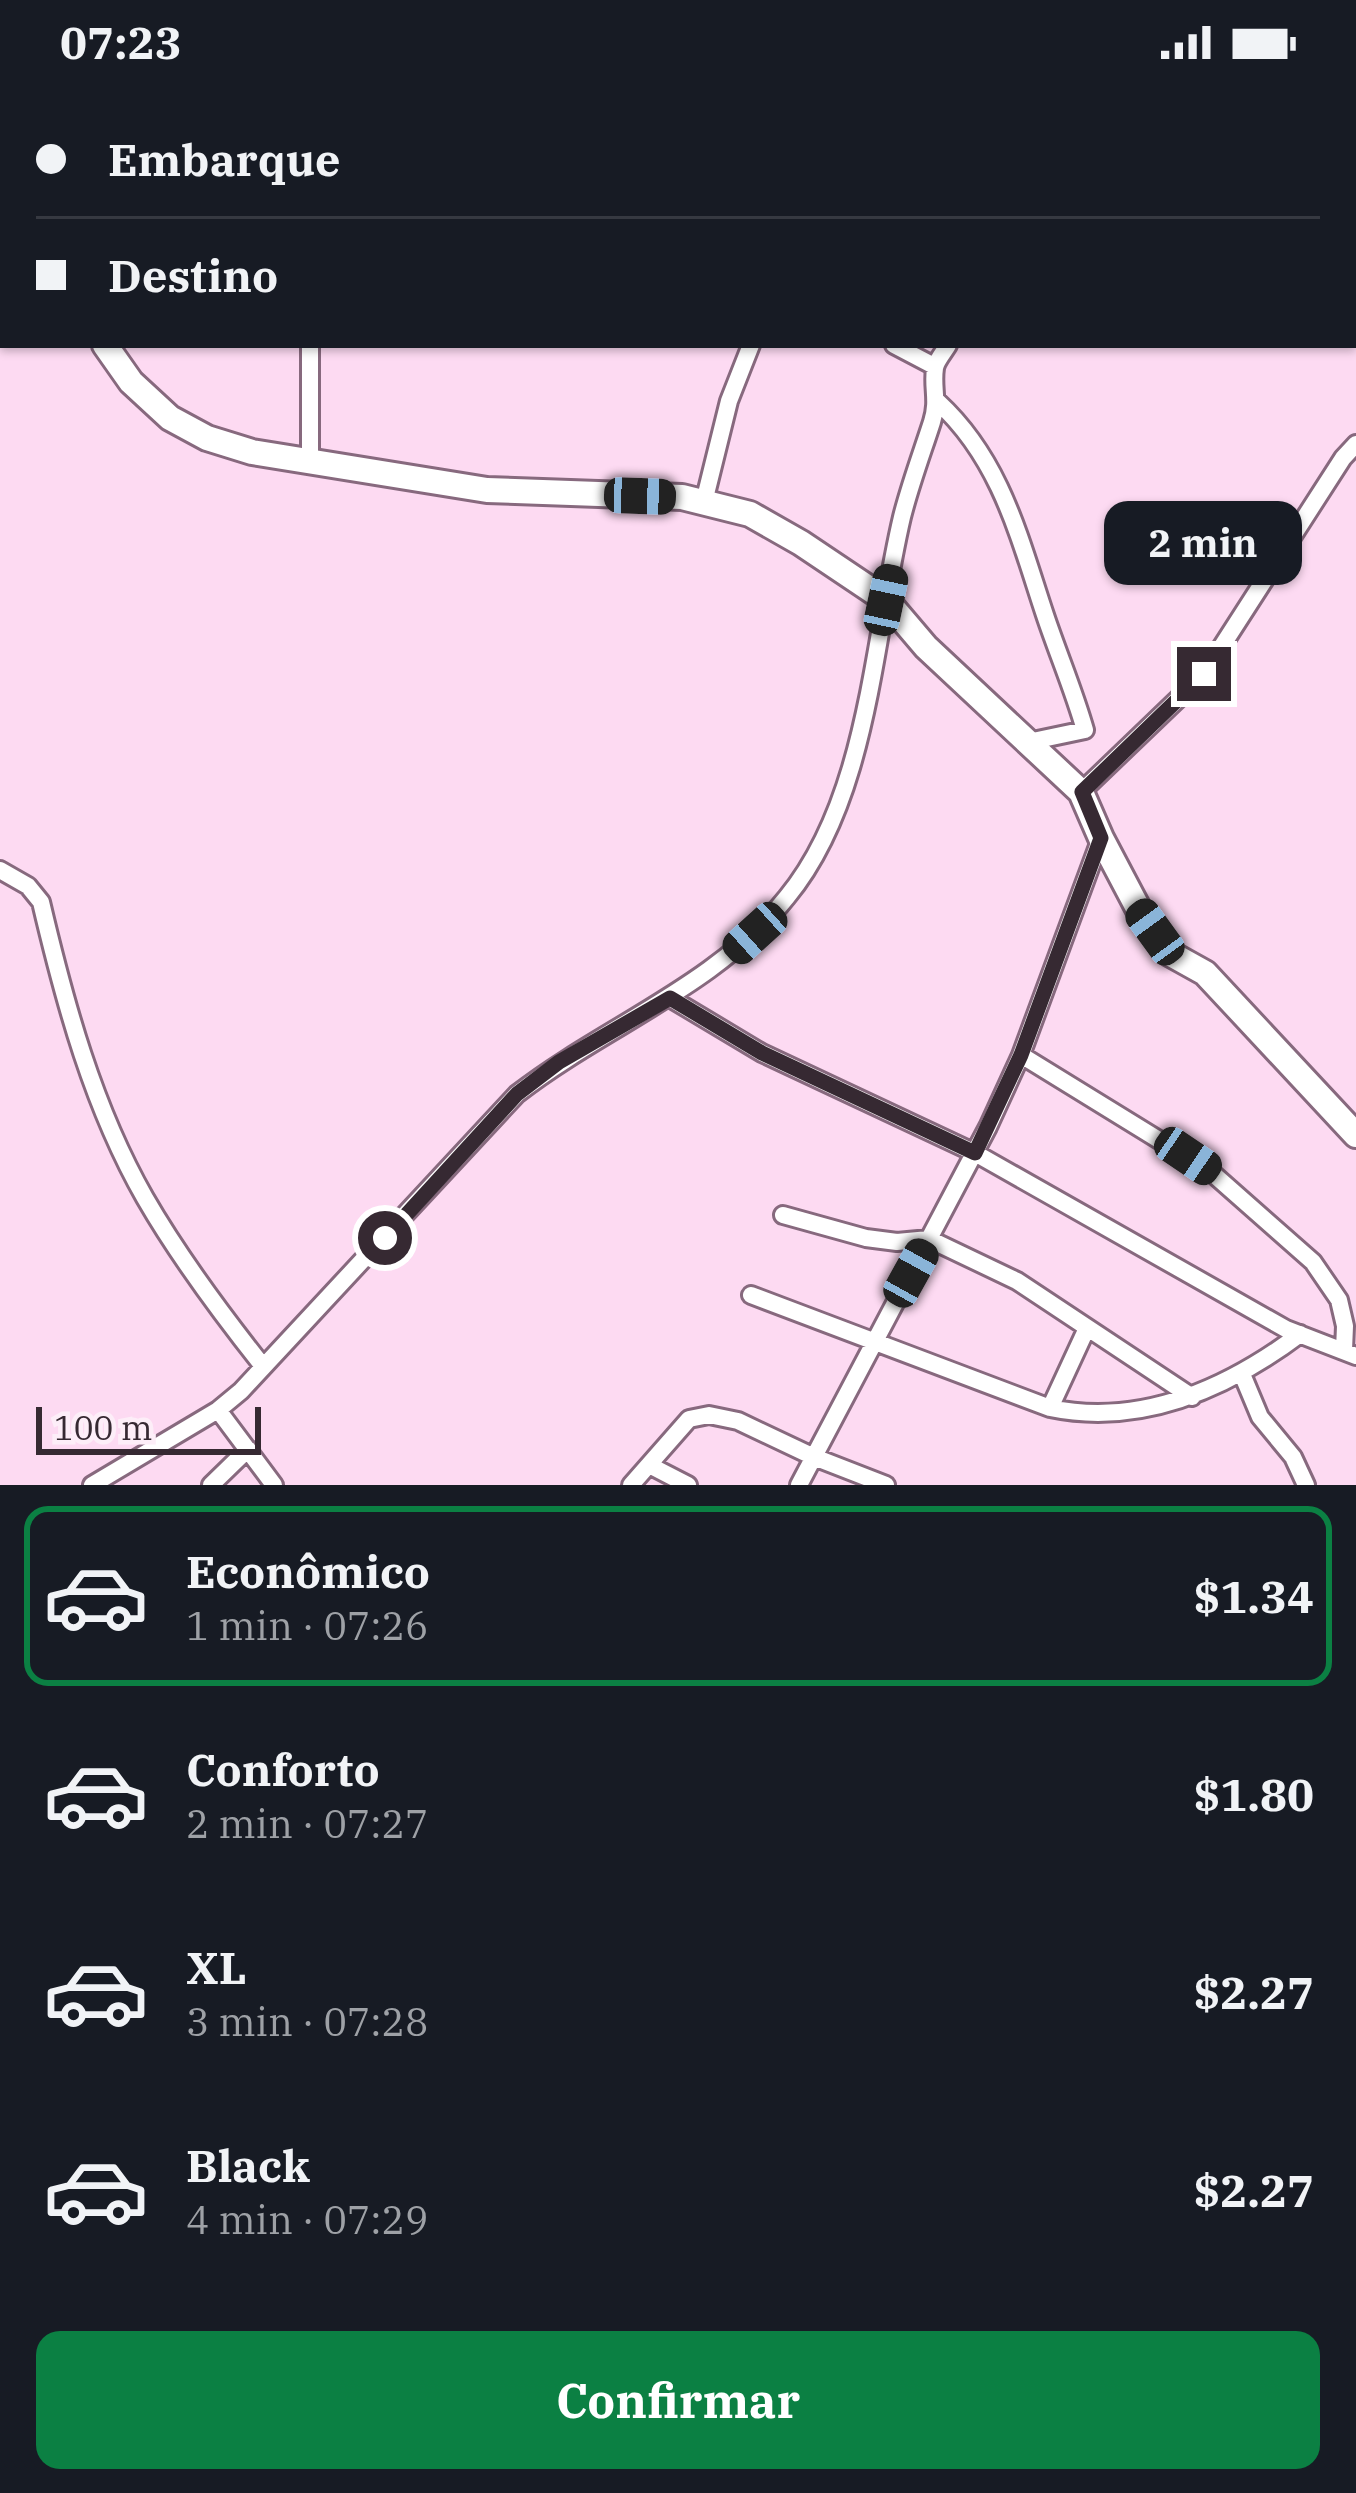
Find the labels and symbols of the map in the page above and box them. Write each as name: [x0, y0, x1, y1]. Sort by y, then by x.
car: [603, 477, 677, 515]
callout: 2 min: [1105, 500, 1303, 584]
car: [861, 561, 911, 639]
route end: [1177, 647, 1231, 701]
car: [1119, 892, 1191, 972]
car: [716, 896, 794, 970]
car: [1148, 1121, 1228, 1191]
route start: [358, 1211, 412, 1265]
car: [878, 1233, 944, 1313]
scale bar: [36, 1401, 261, 1454]

